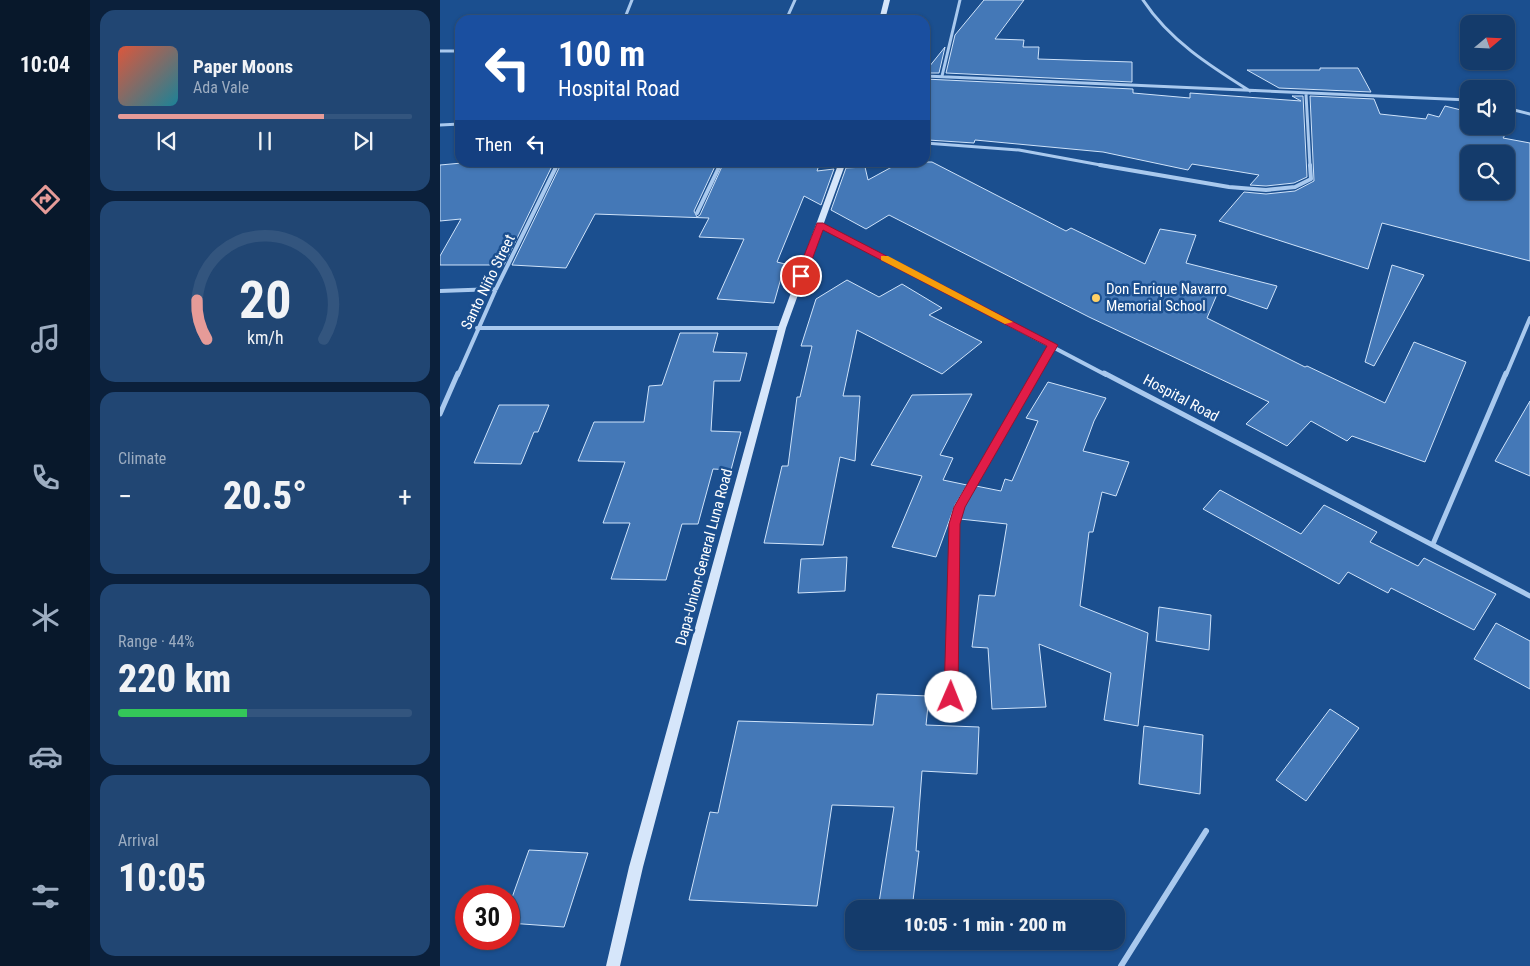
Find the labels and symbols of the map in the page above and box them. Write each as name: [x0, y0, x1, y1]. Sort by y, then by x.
north arrow: [1460, 15, 1515, 70]
street label: Santo Niño Street: [457, 231, 519, 333]
pin: [780, 255, 822, 297]
place label: Don Enrique Navarro Memorial School: [1106, 280, 1227, 315]
marker: Don Enrique Navarro Memorial School: [1090, 292, 1102, 304]
street label: Hospital Road: [1140, 371, 1222, 425]
street label: Dapa-Union-General Luna Road: [672, 467, 736, 647]
position arrow: [924, 670, 976, 722]
speed limit sign: 30: [455, 885, 520, 950]

